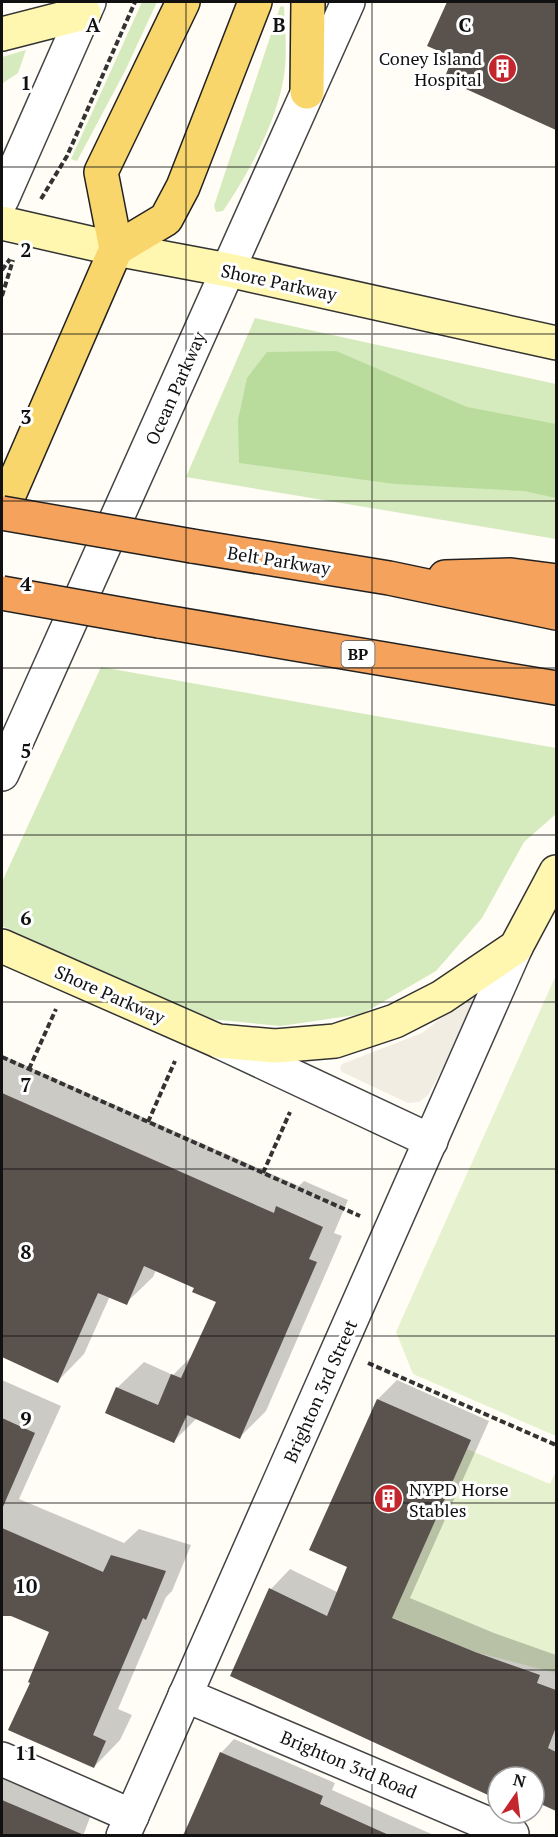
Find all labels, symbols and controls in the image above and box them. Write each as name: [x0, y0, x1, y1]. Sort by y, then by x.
text: A: [86, 11, 101, 38]
text: B: [273, 11, 286, 38]
text: C: [458, 11, 472, 38]
place label: Coney Island Hospital: [379, 46, 482, 91]
building icon: Coney Island Hospital: [487, 52, 519, 84]
text: 1: [20, 69, 32, 96]
text: 2: [20, 236, 32, 263]
street label: Shore Parkway: [219, 258, 340, 306]
street label: Ocean Parkway: [139, 327, 211, 449]
text: 3: [20, 403, 32, 430]
street label: Belt Parkway: [226, 540, 333, 580]
text: 4: [20, 570, 32, 597]
road number: BP: [342, 641, 374, 667]
text: 5: [20, 737, 32, 764]
text: 6: [20, 904, 32, 931]
street label: Shore Parkway: [51, 959, 170, 1029]
text: 7: [20, 1071, 32, 1098]
text: 8: [20, 1238, 32, 1265]
street label: Brighton 3rd Street: [278, 1315, 362, 1466]
text: 9: [20, 1405, 32, 1432]
place label: NYPD Horse Stables: [409, 1477, 508, 1522]
building icon: NYPD Horse Stables: [372, 1483, 404, 1515]
text: 10: [15, 1572, 37, 1599]
street label: Brighton 3rd Road: [277, 1724, 421, 1804]
text: 11: [15, 1739, 37, 1766]
north arrow: [486, 1765, 546, 1825]
text: N: [511, 1768, 528, 1793]

